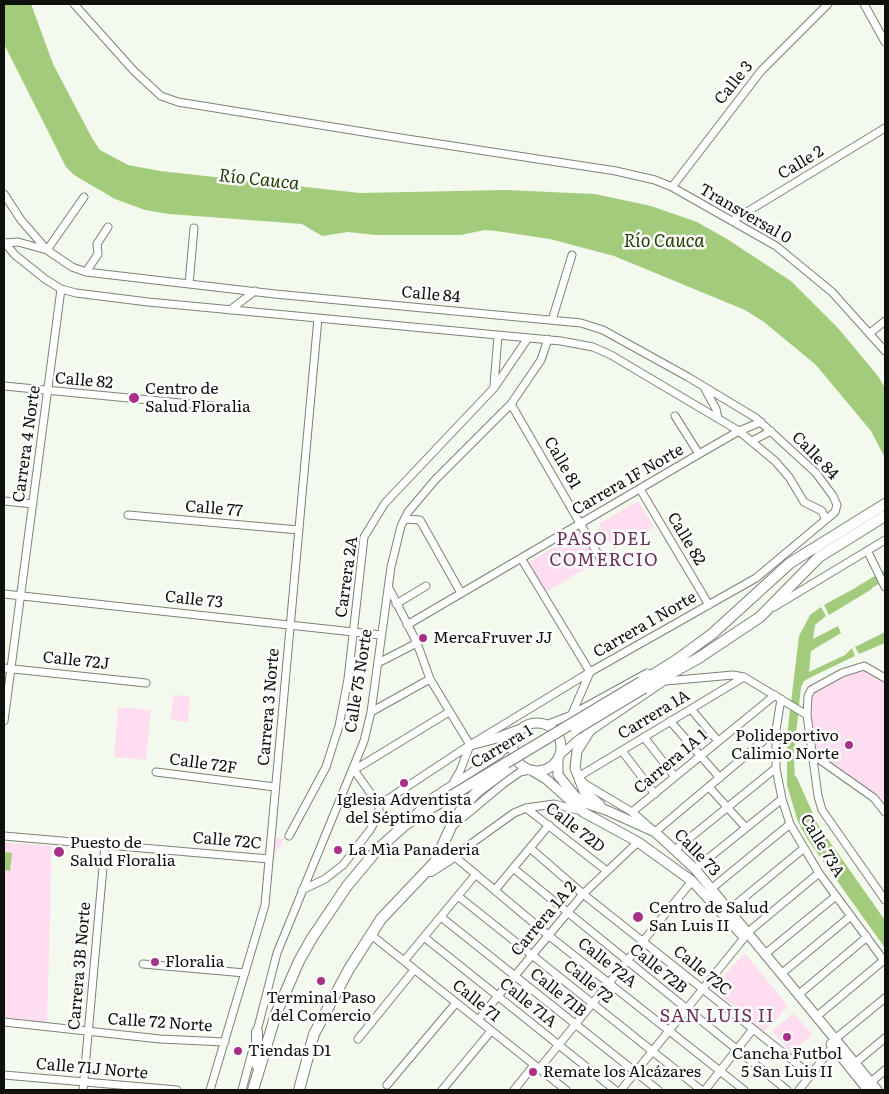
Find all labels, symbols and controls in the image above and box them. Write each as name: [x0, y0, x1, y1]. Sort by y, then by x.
street label: Calle 3: [711, 57, 757, 109]
street label: Calle 2: [775, 142, 827, 184]
water label: Río Cauca: [217, 165, 301, 195]
street label: Transversal 0: [695, 180, 795, 248]
water label: Río Cauca: [623, 231, 705, 253]
street label: Calle 84: [401, 283, 461, 307]
street label: Calle 82: [54, 369, 114, 393]
place label: Centro de Salud Floralia: [145, 379, 251, 417]
street label: Carrera 4 Norte: [9, 384, 45, 504]
marker: Centro de Salud Floralia: [127, 391, 141, 405]
street label: Calle 84: [787, 428, 843, 484]
street label: Calle 81: [539, 434, 585, 492]
street label: Carrera 1F Norte: [569, 440, 687, 520]
street label: Calle 77: [184, 497, 244, 521]
street label: Calle 82: [663, 509, 709, 569]
district label: PASO DEL COMERCIO: [548, 529, 660, 572]
street label: Carrera 2A: [332, 535, 362, 619]
street label: Calle 73: [164, 587, 224, 613]
street label: Carrera 1 Norte: [590, 588, 700, 662]
street label: Calle 75 Norte: [341, 628, 377, 734]
place label: MercaFruver JJ: [433, 628, 552, 648]
marker: MercaFruver JJ: [417, 632, 429, 644]
street label: Carrera 3 Norte: [254, 647, 284, 767]
street label: Calle 72J: [42, 648, 110, 674]
street label: Carrera 1A: [615, 686, 693, 744]
street label: Carrera 1: [468, 721, 536, 773]
street label: Carrera 1A 1: [630, 726, 712, 798]
place label: Polideportivo Calimio Norte: [731, 726, 839, 764]
marker: Polideportivo Calimio Norte: [843, 739, 855, 751]
street label: Calle 72F: [168, 750, 238, 778]
marker: Iglesia Adventista del Séptimo dia: [398, 777, 410, 789]
place label: Iglesia Adventista del Séptimo dia: [336, 790, 472, 828]
street label: Calle 72D: [541, 799, 609, 857]
street label: Calle 73A: [796, 811, 848, 881]
street label: Calle 73: [670, 825, 724, 881]
street label: Calle 72C: [192, 828, 262, 854]
place label: Puesto de Salud Floralia: [70, 833, 176, 871]
place label: La Mìa Panaderia: [348, 840, 480, 860]
marker: La Mìa Panaderia: [332, 844, 344, 856]
marker: Puesto de Salud Floralia: [52, 845, 66, 859]
street label: Carrera 1A 2: [507, 878, 581, 960]
place label: Centro de Salud San Luis II: [649, 898, 769, 936]
street label: Carrera 3B Norte: [65, 901, 95, 1031]
marker: Centro de Salud San Luis II: [631, 910, 645, 924]
street label: Calle 72A: [574, 934, 640, 992]
street label: Calle 72B: [625, 940, 691, 998]
street label: Calle 72C: [669, 942, 735, 1000]
place label: Floralia: [165, 952, 224, 972]
marker: Floralia: [149, 956, 161, 968]
street label: Calle 72: [559, 956, 617, 1008]
street label: Calle 71B: [526, 964, 590, 1022]
street label: Calle 71A: [495, 974, 561, 1032]
marker: Terminal Paso del Comercio: [315, 975, 327, 987]
street label: Calle 71: [448, 976, 504, 1026]
place label: Terminal Paso del Comercio: [266, 988, 376, 1026]
district label: SAN LUIS II: [658, 1006, 776, 1028]
street label: Calle 72 Norte: [107, 1010, 213, 1036]
marker: Cancha Futbol 5 San Luis II: [781, 1031, 793, 1043]
place label: Tiendas D1: [248, 1041, 331, 1061]
place label: Cancha Futbol 5 San Luis II: [732, 1044, 842, 1082]
marker: Tiendas D1: [232, 1045, 244, 1057]
street label: Calle 71J Norte: [35, 1055, 149, 1083]
place label: Remate los Alcázares: [543, 1062, 701, 1082]
marker: Remate los Alcázares: [527, 1066, 539, 1078]

